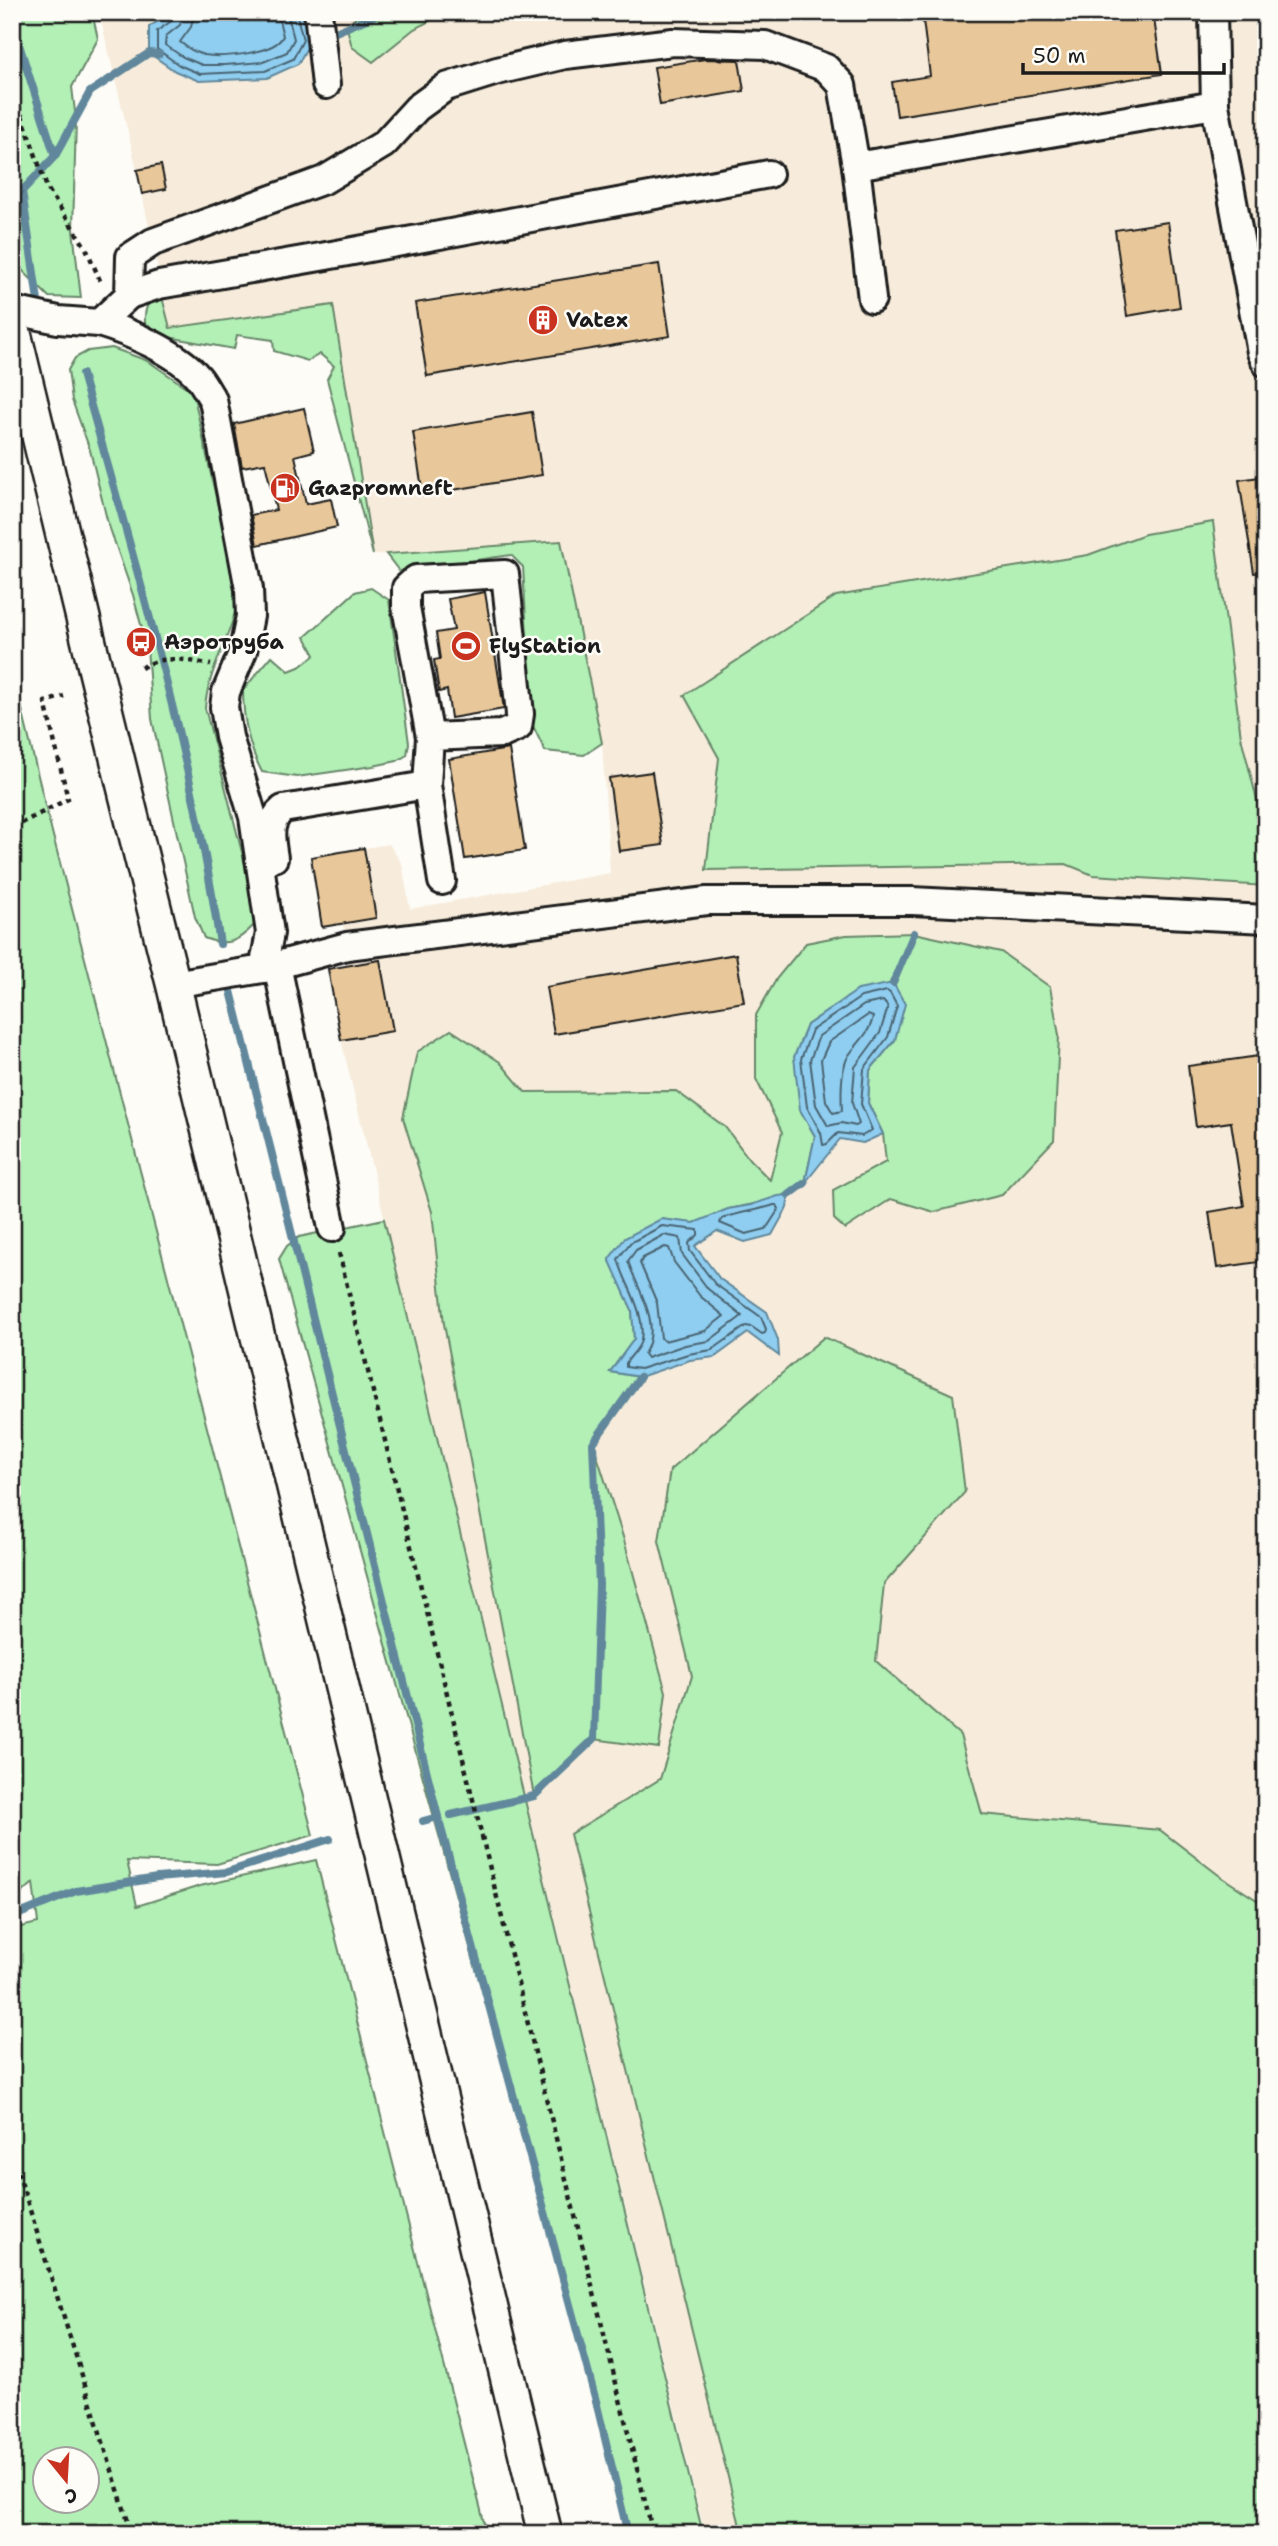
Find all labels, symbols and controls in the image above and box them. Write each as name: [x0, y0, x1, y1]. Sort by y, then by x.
scale bar: [1023, 32, 1224, 76]
text: 50 m: [1033, 42, 1086, 70]
building icon: Vatex: [526, 303, 560, 337]
place label: Vatex: [566, 306, 628, 334]
fuel station icon: Gazpromneft: [268, 471, 302, 505]
place label: Gazpromneft: [308, 474, 453, 502]
bus stop icon: Аэротруба: [124, 625, 158, 659]
place label: Аэротруба: [164, 628, 285, 656]
sports icon: FlyStation: [449, 629, 483, 663]
place label: FlyStation: [489, 632, 601, 660]
north arrow: [32, 2444, 102, 2514]
text: С: [62, 2482, 81, 2509]

